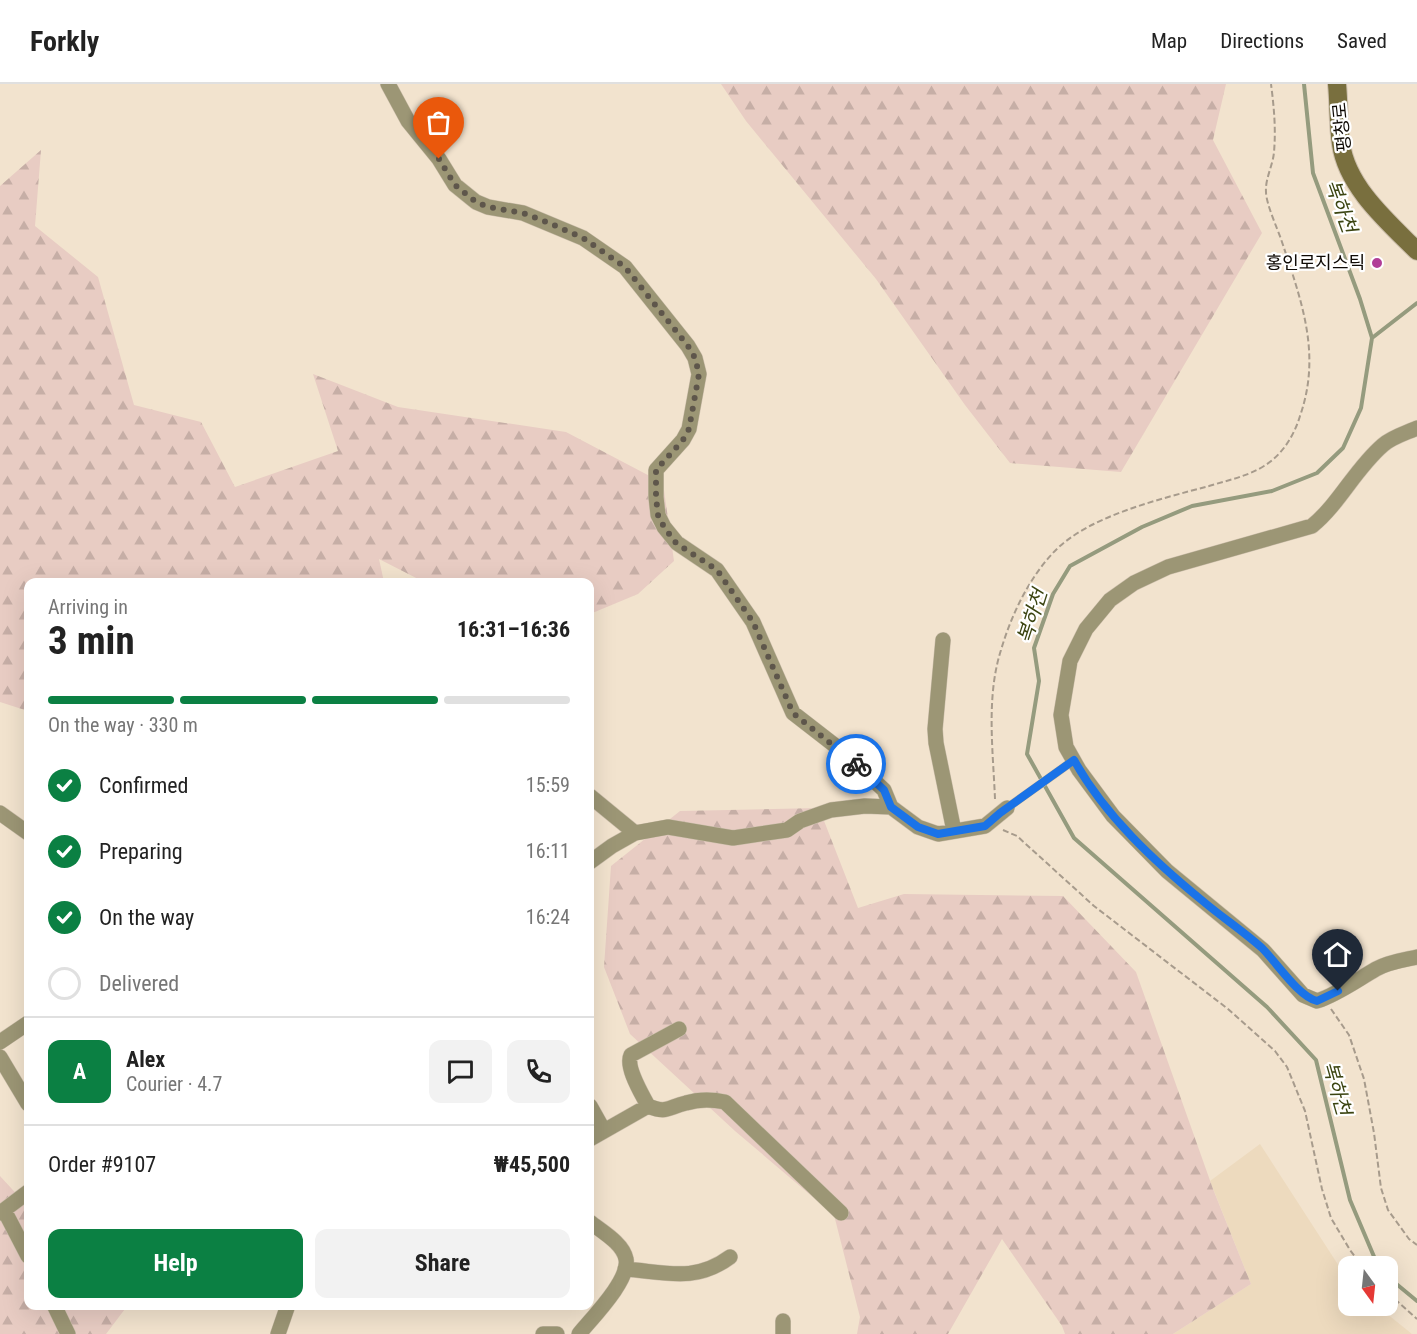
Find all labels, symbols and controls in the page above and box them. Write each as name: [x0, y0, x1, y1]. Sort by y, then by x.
text: Forkly: [30, 25, 99, 58]
text: Map: [1151, 29, 1187, 53]
text: Directions: [1220, 29, 1304, 53]
text: Saved: [1337, 29, 1387, 53]
pin: [413, 97, 464, 159]
street label: 평창로: [1328, 101, 1355, 153]
icon: bag: [422, 106, 455, 139]
water label: 복하천: [1320, 176, 1363, 238]
place label: 홍인로지스틱: [1266, 252, 1365, 273]
marker: 홍인로지스틱: [1370, 256, 1384, 270]
water label: 복하천: [1012, 584, 1053, 646]
text: Arriving in: [48, 595, 128, 619]
text: 16:31–16:36: [457, 617, 570, 642]
text: 3 min: [48, 618, 135, 664]
text: On the way · 330 m: [48, 713, 198, 737]
courier: [826, 734, 886, 794]
icon: bike: [840, 748, 873, 781]
icon: check: [48, 769, 81, 802]
text: Confirmed: [99, 773, 188, 798]
text: 15:59: [526, 773, 570, 797]
icon: check: [48, 835, 81, 868]
text: Preparing: [99, 839, 183, 864]
text: 16:11: [526, 839, 570, 863]
icon: check: [48, 901, 81, 934]
text: On the way: [99, 905, 194, 930]
text: 16:24: [526, 905, 570, 929]
pin: [1312, 929, 1363, 991]
icon: home: [1321, 938, 1354, 971]
text: Delivered: [99, 971, 179, 996]
button: chat: [429, 1040, 492, 1103]
button: phone: [507, 1040, 570, 1103]
text: Alex: [126, 1047, 165, 1072]
water label: 복하천: [1318, 1058, 1357, 1120]
text: A: [73, 1059, 86, 1084]
text: Courier · 4.7: [126, 1072, 222, 1096]
text: Order #9107: [48, 1152, 156, 1177]
text: ₩45,500: [494, 1152, 570, 1177]
button: Help: [48, 1229, 303, 1298]
button: Share: [315, 1229, 570, 1298]
north arrow: [1338, 1256, 1398, 1316]
map controls: [1338, 1256, 1398, 1316]

